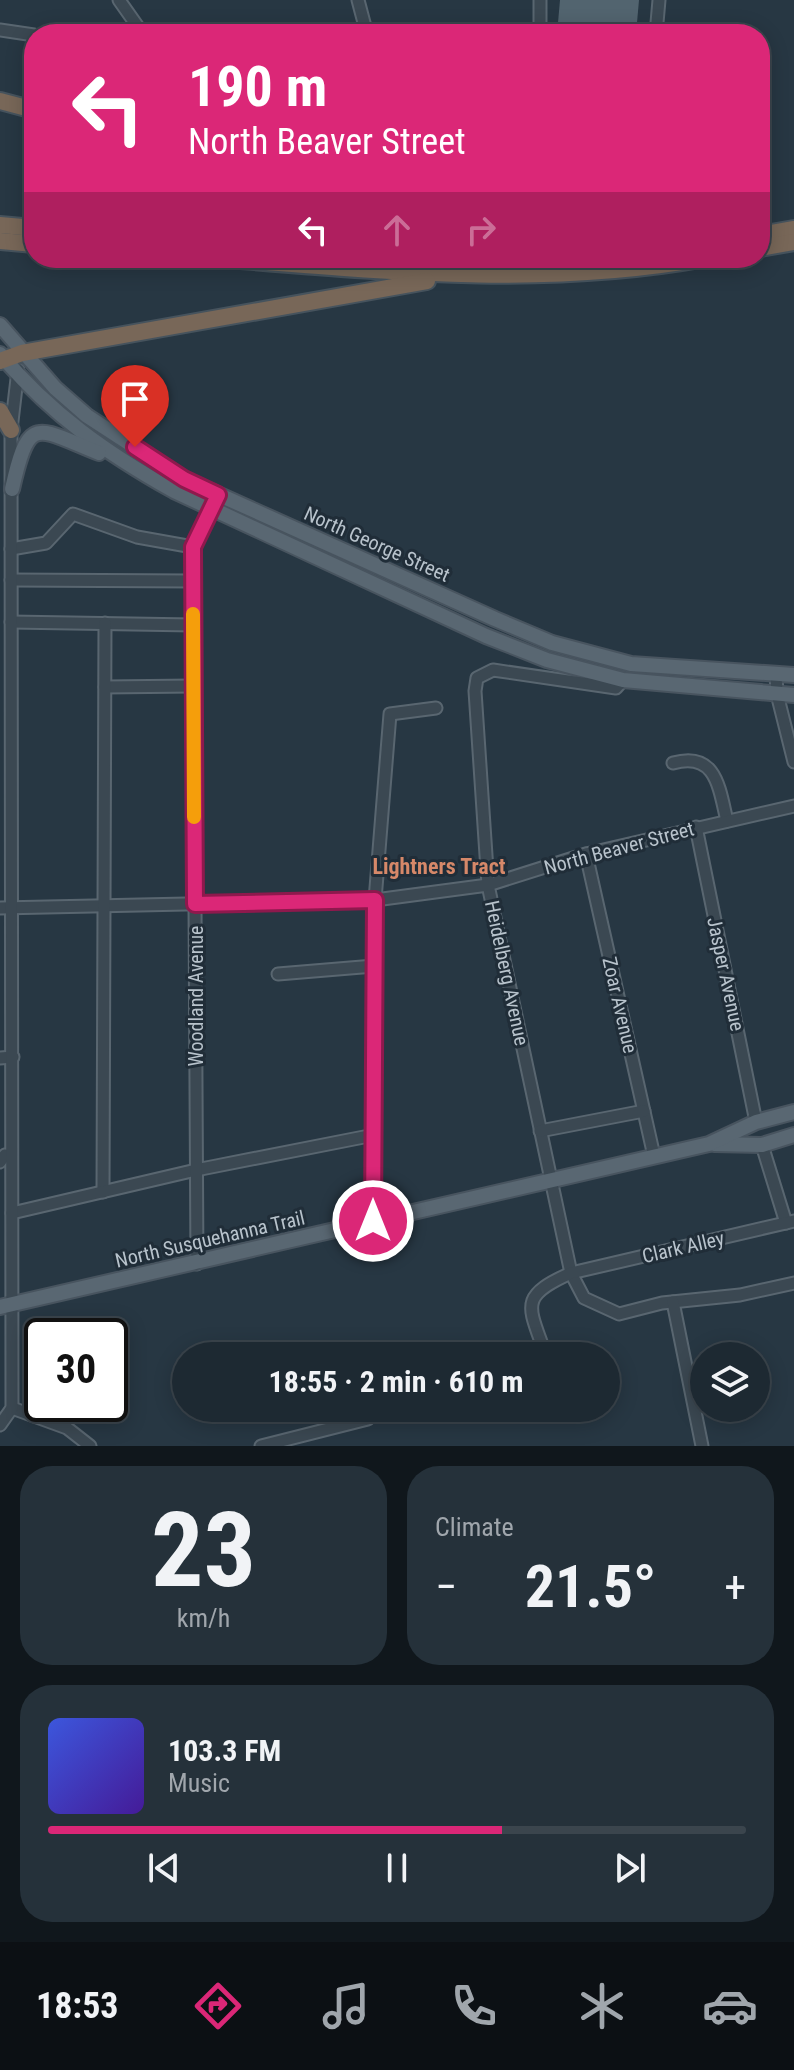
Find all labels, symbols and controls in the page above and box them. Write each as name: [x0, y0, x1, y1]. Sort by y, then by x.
text: 190 m: [188, 54, 327, 120]
icon: left: [56, 56, 160, 160]
text: North Beaver Street: [188, 121, 466, 163]
icon: left: [291, 208, 335, 252]
icon: ahead: [375, 208, 419, 252]
icon: right: [459, 208, 503, 252]
pin: [101, 365, 169, 447]
icon: arrive: [113, 377, 157, 421]
street label: North George Street: [300, 501, 454, 587]
street label: North Beaver Street: [541, 816, 697, 880]
district label: Lightners Tract: [372, 854, 506, 879]
street label: Heidelberg Avenue: [480, 898, 534, 1048]
street label: Jasper Avenue: [702, 915, 750, 1033]
street label: Woodland Avenue: [184, 926, 208, 1066]
street label: Zoar Avenue: [597, 954, 643, 1056]
position arrow: [331, 1179, 415, 1263]
street label: North Susquehanna Trail: [113, 1205, 307, 1273]
street label: Clark Alley: [640, 1226, 726, 1268]
speed limit sign: 30: [24, 1318, 128, 1422]
map controls: [690, 1342, 770, 1422]
button: layers: [690, 1342, 770, 1422]
text: 18:55 · 2 min · 610 m: [269, 1364, 523, 1399]
text: 23: [151, 1490, 256, 1611]
text: Climate: [435, 1512, 514, 1542]
text: 21.5°: [525, 1551, 656, 1622]
text: −: [435, 1561, 457, 1613]
text: +: [724, 1561, 746, 1613]
text: km/h: [177, 1603, 230, 1633]
text: 103.3 FM: [168, 1733, 281, 1768]
text: Music: [168, 1768, 230, 1798]
icon: previous: [142, 1846, 186, 1890]
icon: pause: [375, 1846, 419, 1890]
icon: next: [608, 1846, 652, 1890]
icon: directions: [190, 1978, 246, 2034]
icon: music: [318, 1978, 374, 2034]
icon: phone: [446, 1978, 502, 2034]
icon: climate: [574, 1978, 630, 2034]
icon: car: [702, 1978, 758, 2034]
text: 18:53: [36, 1985, 119, 2027]

